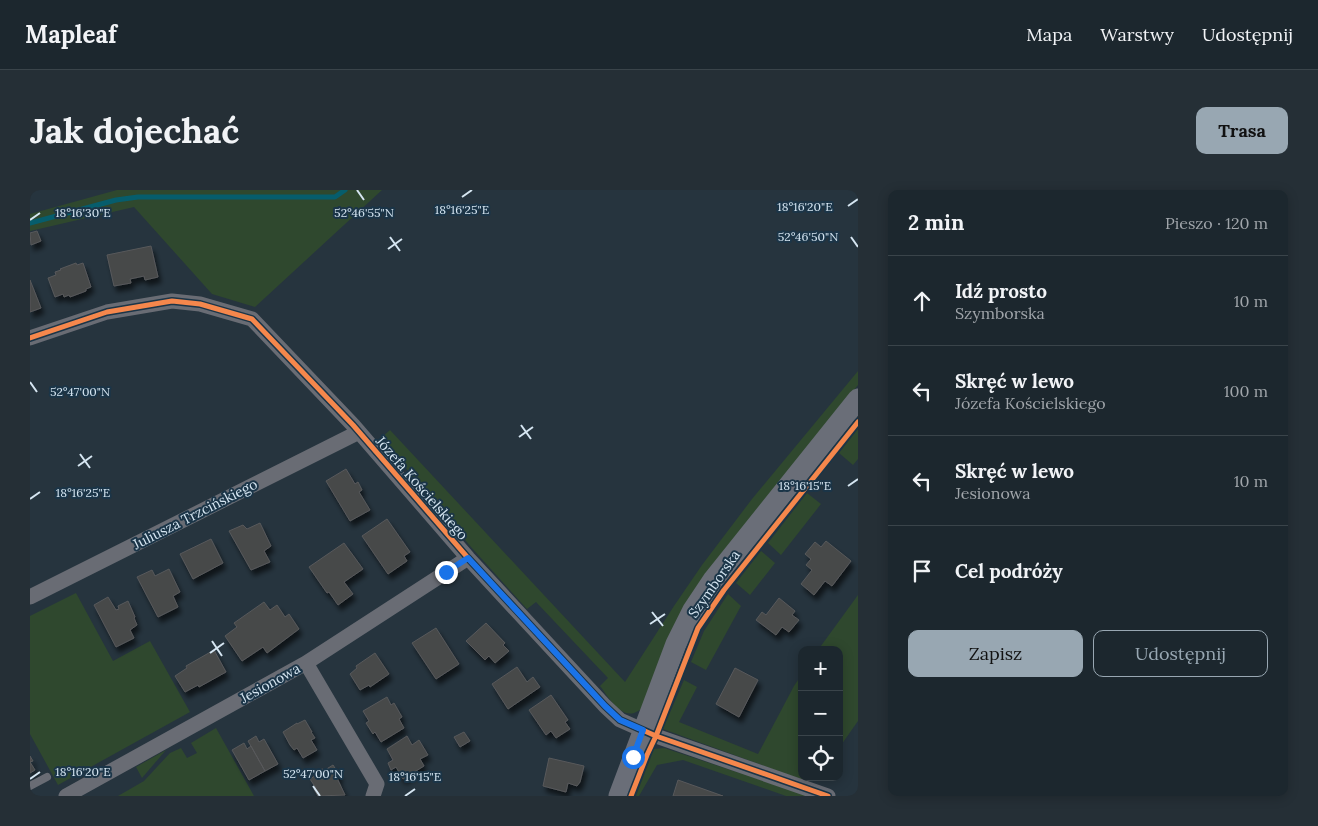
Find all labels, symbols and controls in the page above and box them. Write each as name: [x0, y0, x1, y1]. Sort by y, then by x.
text: Mapleaf: [25, 19, 117, 50]
text: Mapa: [1026, 23, 1072, 46]
text: Warstwy: [1100, 23, 1174, 46]
text: Udostępnij: [1202, 23, 1293, 46]
button: Trasa: [1196, 107, 1288, 154]
text: Jak dojechać: [30, 108, 239, 153]
text: 18°16'20"E: [777, 199, 833, 214]
text: 18°16'25"E: [435, 202, 489, 217]
text: 18°16'30"E: [55, 205, 111, 220]
text: 52°46'55"N: [334, 205, 394, 220]
text: 2 min: [908, 209, 964, 236]
text: Pieszo · 120 m: [1165, 213, 1268, 233]
text: 52°46'50"N: [778, 229, 838, 244]
text: Idź prosto: [955, 279, 1047, 303]
icon: ahead: [908, 287, 936, 315]
text: 10 m: [1234, 291, 1268, 311]
text: Szymborska: [955, 303, 1045, 323]
text: Skręć w lewo: [955, 369, 1074, 393]
icon: left: [908, 377, 936, 405]
text: 100 m: [1224, 381, 1268, 401]
text: 52°47'00"N: [50, 384, 110, 399]
text: Józefa Kościelskiego: [955, 393, 1106, 413]
street label: Józefa Kościelskiego: [371, 432, 472, 544]
text: Skręć w lewo: [955, 459, 1074, 483]
icon: left: [908, 467, 936, 495]
text: 10 m: [1234, 471, 1268, 491]
street label: Juliusza Trzcińskiego: [129, 475, 260, 554]
text: 18°16'15"E: [779, 478, 831, 493]
text: Jesionowa: [955, 483, 1031, 503]
text: 18°16'25"E: [56, 485, 110, 500]
street label: Szymborska: [684, 547, 744, 621]
icon: arrive: [908, 557, 936, 585]
text: Cel podróży: [955, 559, 1063, 583]
route end: [435, 561, 458, 584]
button: Zapisz: [908, 630, 1083, 677]
button: Udostępnij: [1093, 630, 1268, 677]
map controls: [798, 646, 843, 781]
button: +: [798, 646, 843, 691]
street label: Jesionowa: [236, 659, 303, 707]
button: −: [798, 691, 843, 736]
button: locate: [798, 736, 843, 781]
route start: [622, 746, 645, 769]
text: 18°16'20"E: [55, 764, 111, 779]
text: 52°47'00"N: [283, 766, 343, 781]
text: 18°16'15"E: [389, 769, 441, 784]

